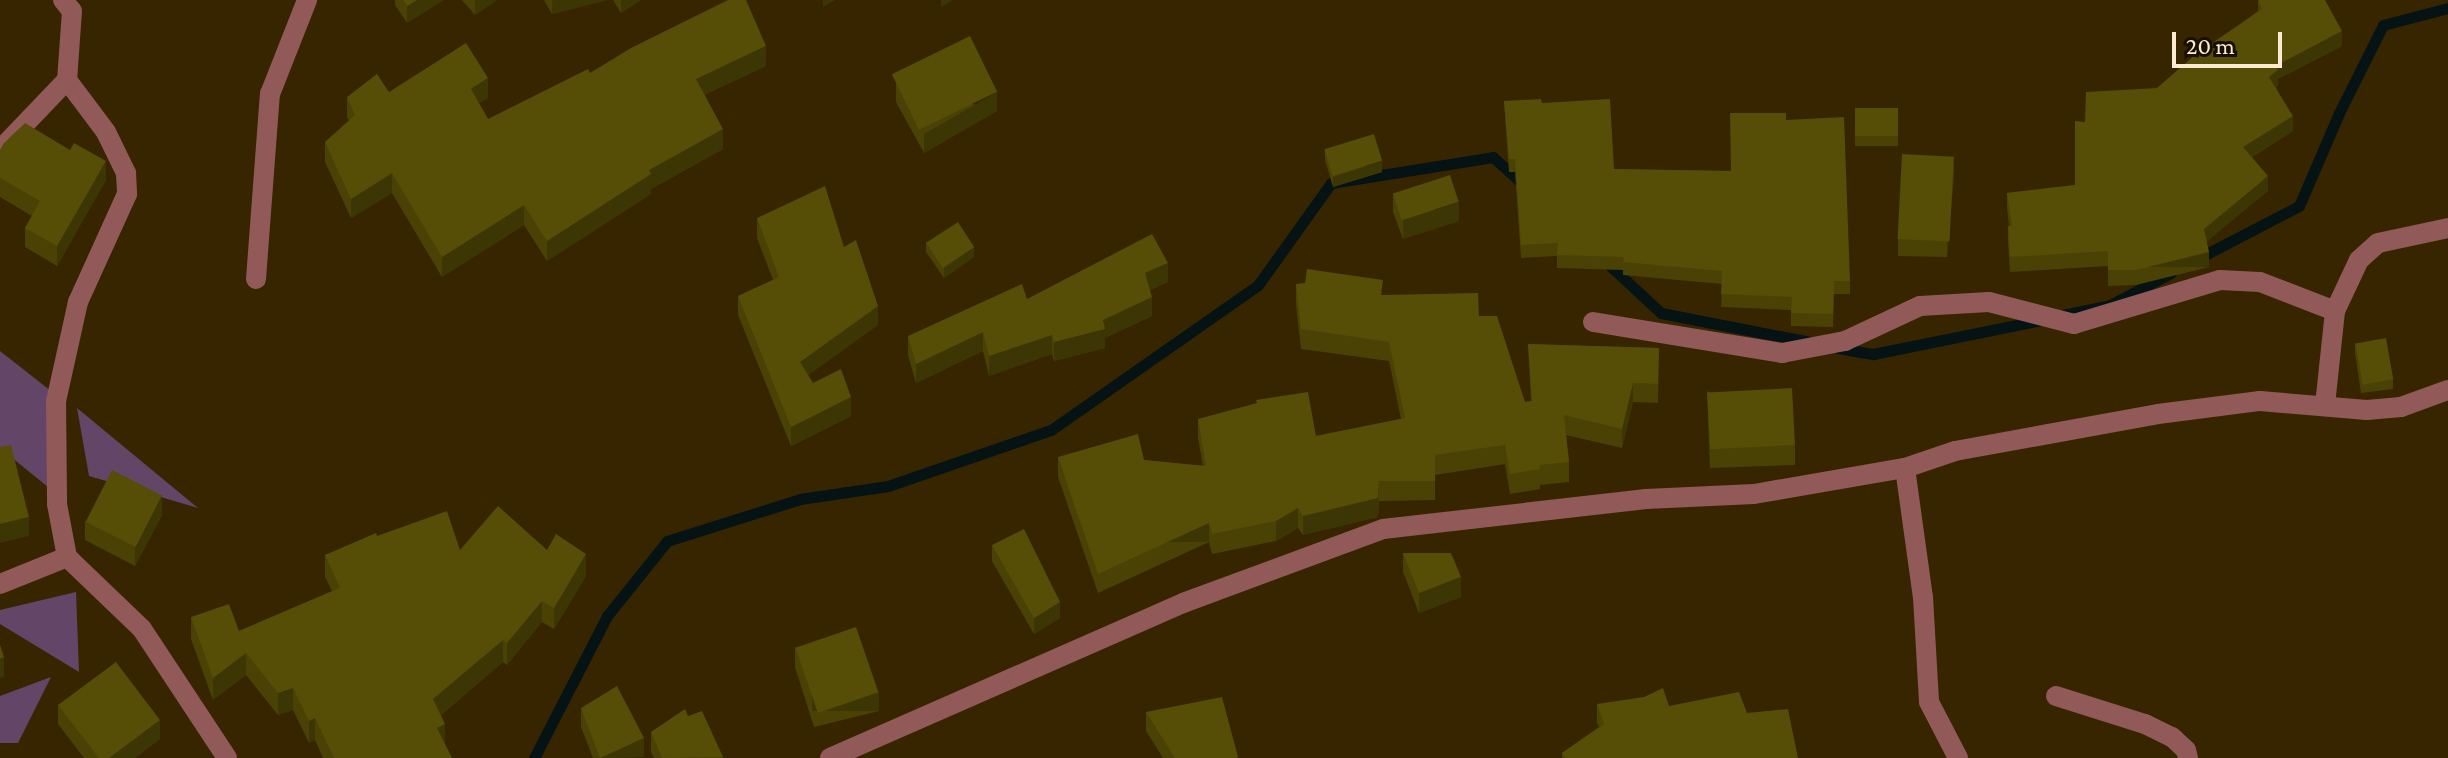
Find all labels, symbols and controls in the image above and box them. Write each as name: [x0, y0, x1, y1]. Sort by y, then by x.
scale bar: [2176, 16, 2286, 66]
text: 20 m: [2186, 32, 2235, 59]

